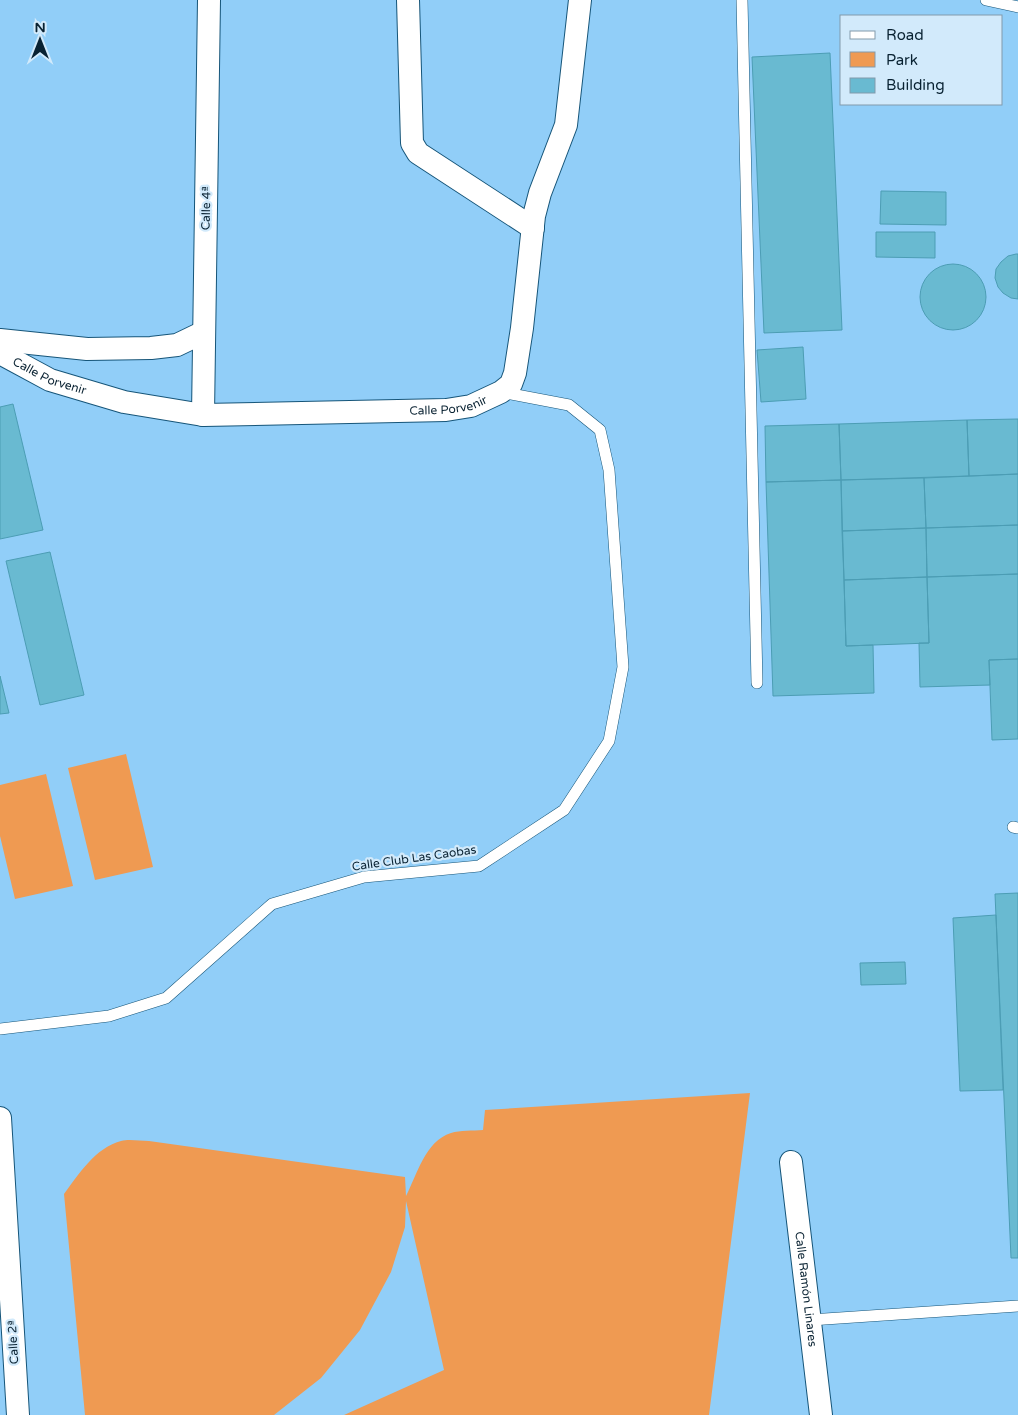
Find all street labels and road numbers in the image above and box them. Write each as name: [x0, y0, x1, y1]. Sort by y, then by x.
street label: Calle 4ª: [199, 186, 213, 230]
street label: Calle Porvenir: [10, 354, 88, 398]
street label: Calle Porvenir: [409, 392, 490, 418]
street label: Calle Club Las Caobas: [351, 842, 477, 874]
street label: Calle Ramón Linares: [792, 1231, 820, 1348]
street label: Calle 2ª: [5, 1319, 21, 1365]

